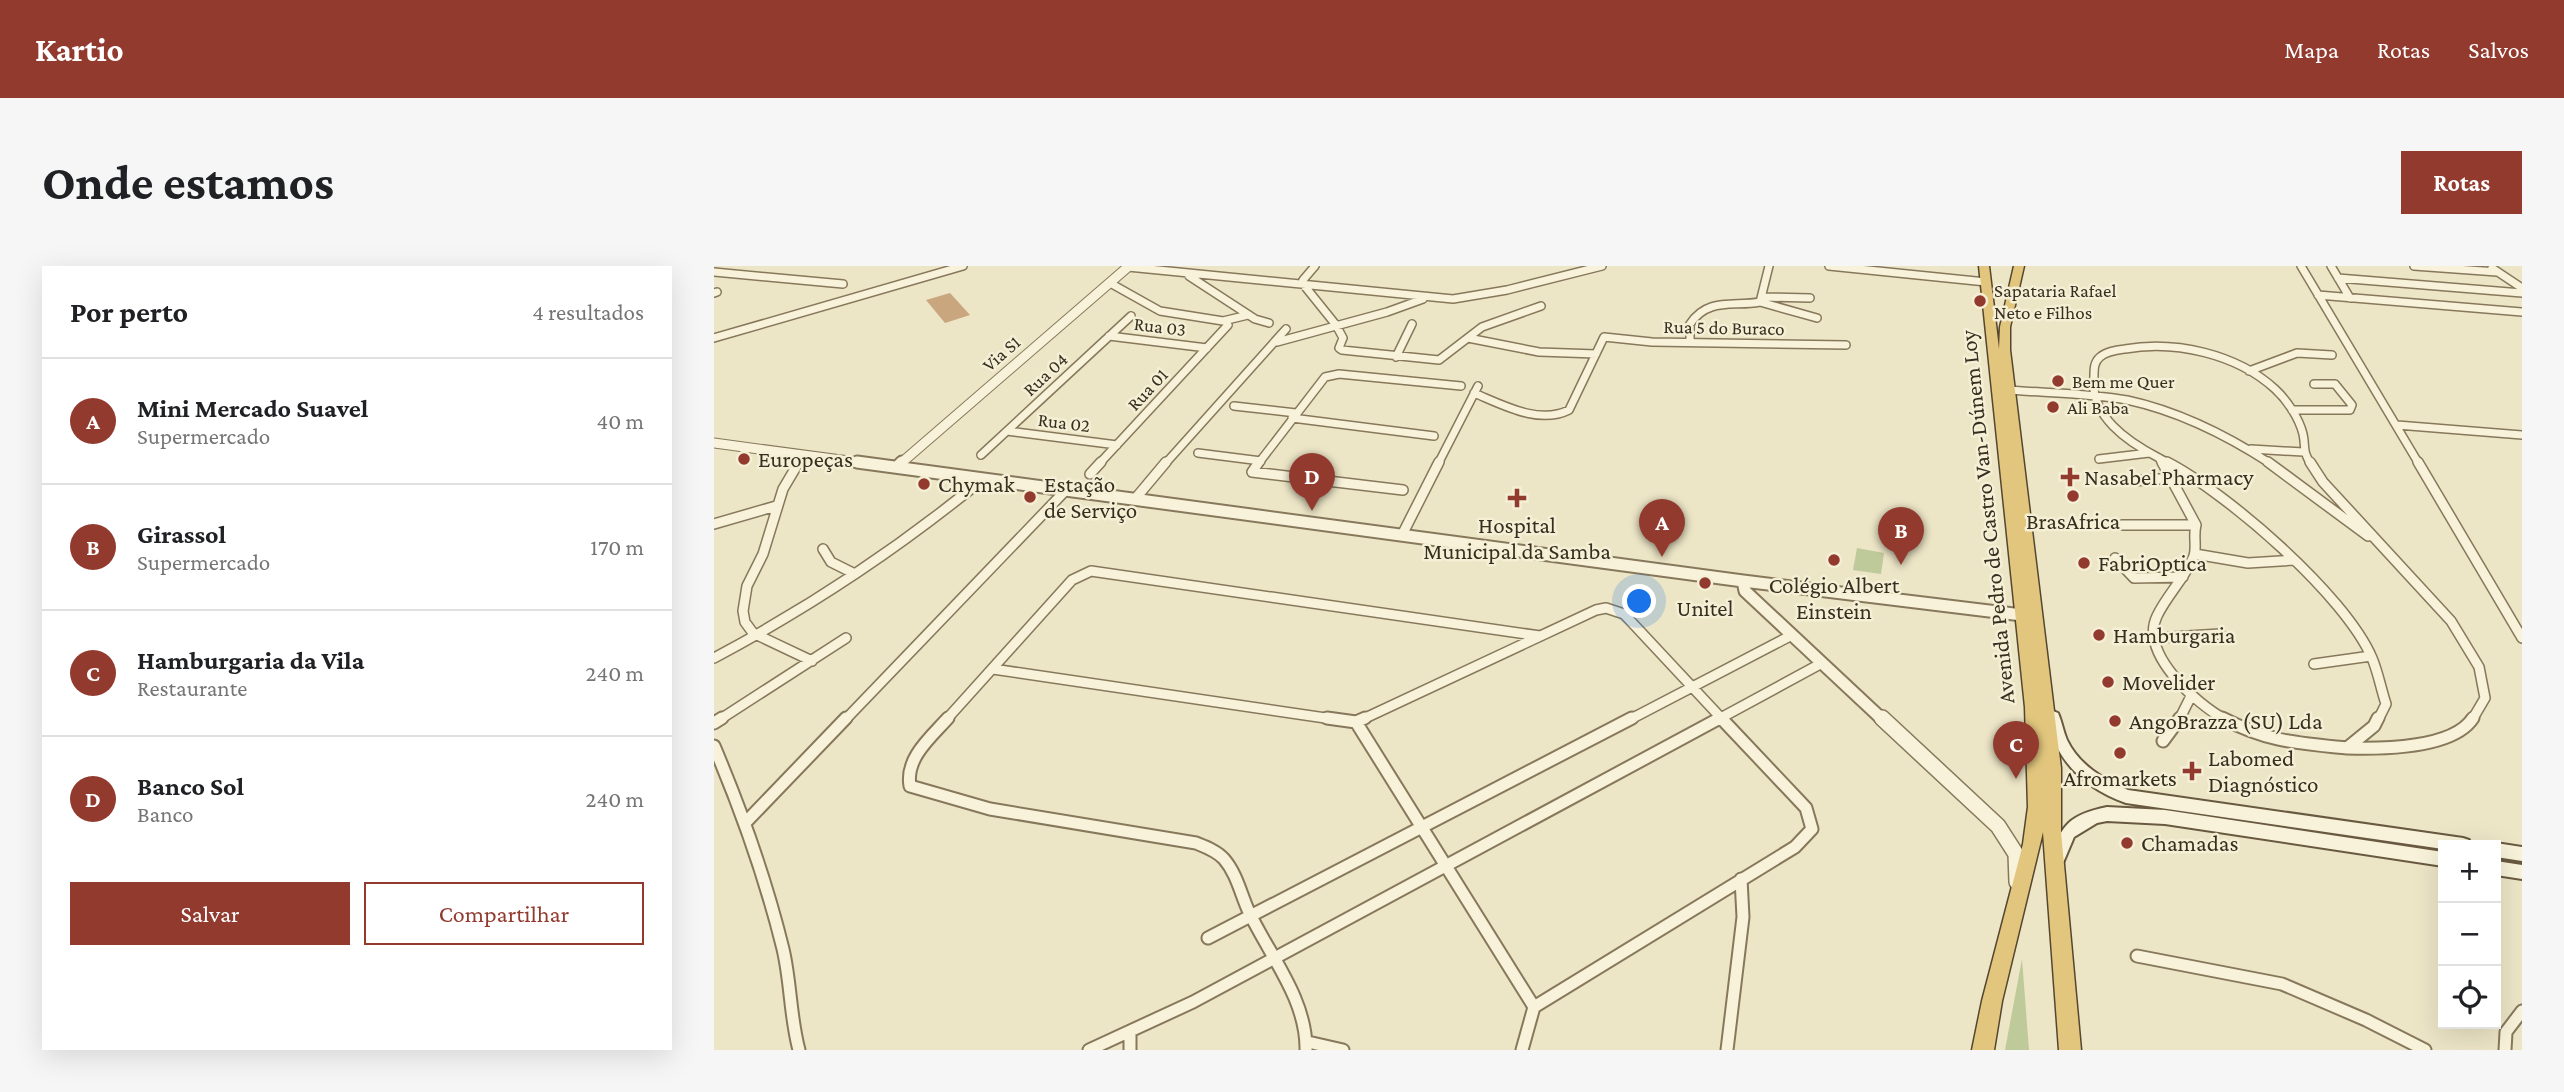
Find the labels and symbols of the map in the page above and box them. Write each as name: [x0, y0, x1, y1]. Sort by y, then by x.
place label: Sapataria Rafael Neto e Filhos: [1994, 280, 2116, 323]
marker: Sapataria Rafael Neto e Filhos: [1972, 293, 1988, 309]
street label: Rua 03: [1133, 313, 1187, 340]
street label: Rua 5 do Buraco: [1663, 316, 1785, 339]
street label: Avenida Pedro de Castro Van-Dúnem Loy: [1954, 328, 2020, 705]
street label: Via S1: [978, 331, 1024, 375]
street label: Rua 04: [1019, 349, 1072, 400]
street label: Rua 01: [1123, 364, 1172, 415]
place label: Bem me Quer: [2072, 371, 2175, 392]
marker: Bem me Quer: [2050, 373, 2066, 389]
place label: Ali Baba: [2067, 397, 2129, 418]
marker: Ali Baba: [2045, 399, 2061, 415]
street label: Rua 02: [1037, 409, 1091, 436]
place label: Europeças: [758, 446, 853, 472]
marker: Europeças: [736, 451, 752, 467]
pin: D: [1289, 453, 1335, 511]
place label: Nasabel Pharmacy: [2084, 464, 2254, 490]
marker: Nasabel Pharmacy: [2062, 469, 2078, 485]
place label: Chymak: [938, 471, 1015, 497]
place label: Estação de Serviço: [1044, 471, 1137, 523]
marker: Chymak: [916, 476, 932, 492]
marker: Hospital Municipal da Samba: [1507, 488, 1527, 508]
marker: BrasAfrica: [2065, 488, 2081, 504]
marker: Estação de Serviço: [1022, 489, 1038, 505]
pin: A: [1639, 499, 1685, 557]
pin: B: [1878, 507, 1924, 565]
place label: BrasAfrica: [2026, 508, 2120, 534]
place label: Hospital Municipal da Samba: [1423, 512, 1611, 564]
place label: FabriOptica: [2098, 550, 2207, 576]
marker: Colégio Albert Einstein: [1826, 552, 1842, 568]
marker: FabriOptica: [2076, 555, 2092, 571]
place label: Colégio Albert Einstein: [1769, 572, 1900, 624]
marker: Unitel: [1697, 575, 1713, 591]
your location: [1622, 584, 1656, 618]
place label: Unitel: [1677, 595, 1733, 621]
place label: Hamburgaria: [2113, 622, 2236, 648]
marker: Hamburgaria: [2091, 627, 2107, 643]
place label: Movelider: [2122, 669, 2215, 695]
marker: Movelider: [2100, 674, 2116, 690]
place label: AngoBrazza (SU) Lda: [2129, 708, 2323, 735]
marker: AngoBrazza (SU) Lda: [2107, 713, 2123, 729]
pin: C: [1993, 721, 2039, 779]
marker: Afromarkets: [2112, 745, 2128, 761]
place label: Labomed Diagnóstico: [2208, 745, 2318, 797]
marker: Labomed Diagnóstico: [2182, 761, 2202, 781]
place label: Afromarkets: [2063, 765, 2177, 791]
place label: Chamadas: [2141, 830, 2238, 856]
marker: Chamadas: [2119, 835, 2135, 851]

